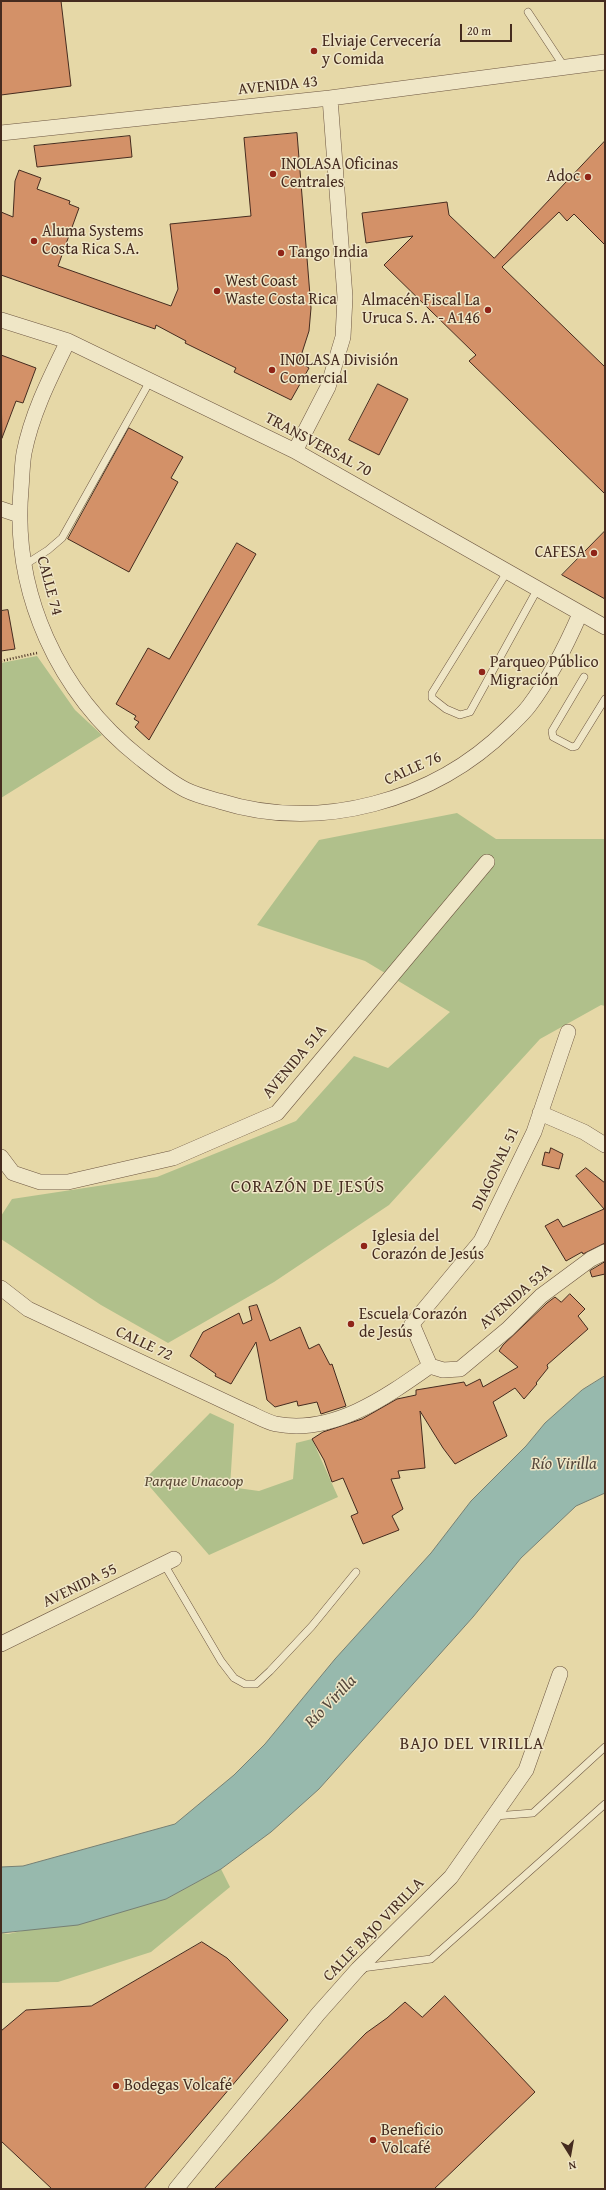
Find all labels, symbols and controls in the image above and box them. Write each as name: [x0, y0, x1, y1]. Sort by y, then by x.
scale bar: [462, 16, 514, 42]
text: 20 m: [467, 22, 491, 39]
place label: Elviaje Cervecería y Comida: [322, 32, 441, 70]
marker: Elviaje Cervecería y Comida: [309, 46, 319, 56]
street label: AVENIDA 43: [237, 72, 319, 100]
place label: INOLASA Oficinas Centrales: [281, 155, 398, 193]
place label: Adoc: [546, 167, 580, 187]
marker: INOLASA Oficinas Centrales: [268, 169, 278, 179]
marker: Adoc: [583, 172, 593, 182]
place label: Aluma Systems Costa Rica S.A.: [42, 222, 144, 260]
marker: Aluma Systems Costa Rica S.A.: [29, 236, 39, 246]
place label: Tango India: [289, 243, 368, 263]
marker: Tango India: [276, 248, 286, 258]
place label: West Coast Waste Costa Rica: [225, 272, 337, 310]
marker: West Coast Waste Costa Rica: [212, 286, 222, 296]
place label: Almacén Fiscal La Uruca S. A. - A146: [361, 291, 480, 329]
marker: Almacén Fiscal La Uruca S. A. - A146: [483, 305, 493, 315]
place label: INOLASA División Comercial: [280, 351, 398, 389]
marker: INOLASA División Comercial: [267, 365, 277, 375]
street label: TRANSVERSAL 70: [261, 409, 375, 481]
place label: CAFESA: [535, 543, 586, 563]
marker: CAFESA: [589, 548, 599, 558]
street label: CALLE 74: [32, 554, 66, 618]
place label: Parqueo Público Migración: [490, 653, 599, 691]
marker: Parqueo Público Migración: [477, 667, 487, 677]
street label: CALLE 76: [381, 748, 445, 790]
street label: AVENIDA 51A: [259, 1021, 331, 1103]
street label: DIAGONAL 51: [468, 1124, 524, 1214]
district label: CORAZÓN DE JESÚS: [231, 1178, 385, 1198]
place label: Iglesia del Corazón de Jesús: [372, 1227, 484, 1265]
marker: Iglesia del Corazón de Jesús: [359, 1241, 369, 1251]
street label: AVENIDA 53A: [476, 1260, 556, 1334]
place label: Escuela Corazón de Jesús: [359, 1305, 467, 1343]
marker: Escuela Corazón de Jesús: [346, 1319, 356, 1329]
street label: CALLE 72: [113, 1323, 175, 1365]
water label: Río Virilla: [531, 1455, 597, 1475]
park label: Parque Unacoop: [145, 1472, 243, 1492]
street label: AVENIDA 55: [40, 1560, 120, 1612]
water label: Río Virilla: [301, 1671, 361, 1733]
district label: BAJO DEL VIRILLA: [400, 1735, 544, 1755]
street label: CALLE BAJO VIRILLA: [319, 1874, 429, 1986]
place label: Bodegas Volcafé: [124, 2076, 232, 2096]
marker: Bodegas Volcafé: [111, 2081, 121, 2091]
place label: Beneficio Volcafé: [381, 2121, 443, 2159]
north arrow: [550, 2134, 590, 2174]
marker: Beneficio Volcafé: [368, 2135, 378, 2145]
text: N: [567, 2157, 577, 2174]

